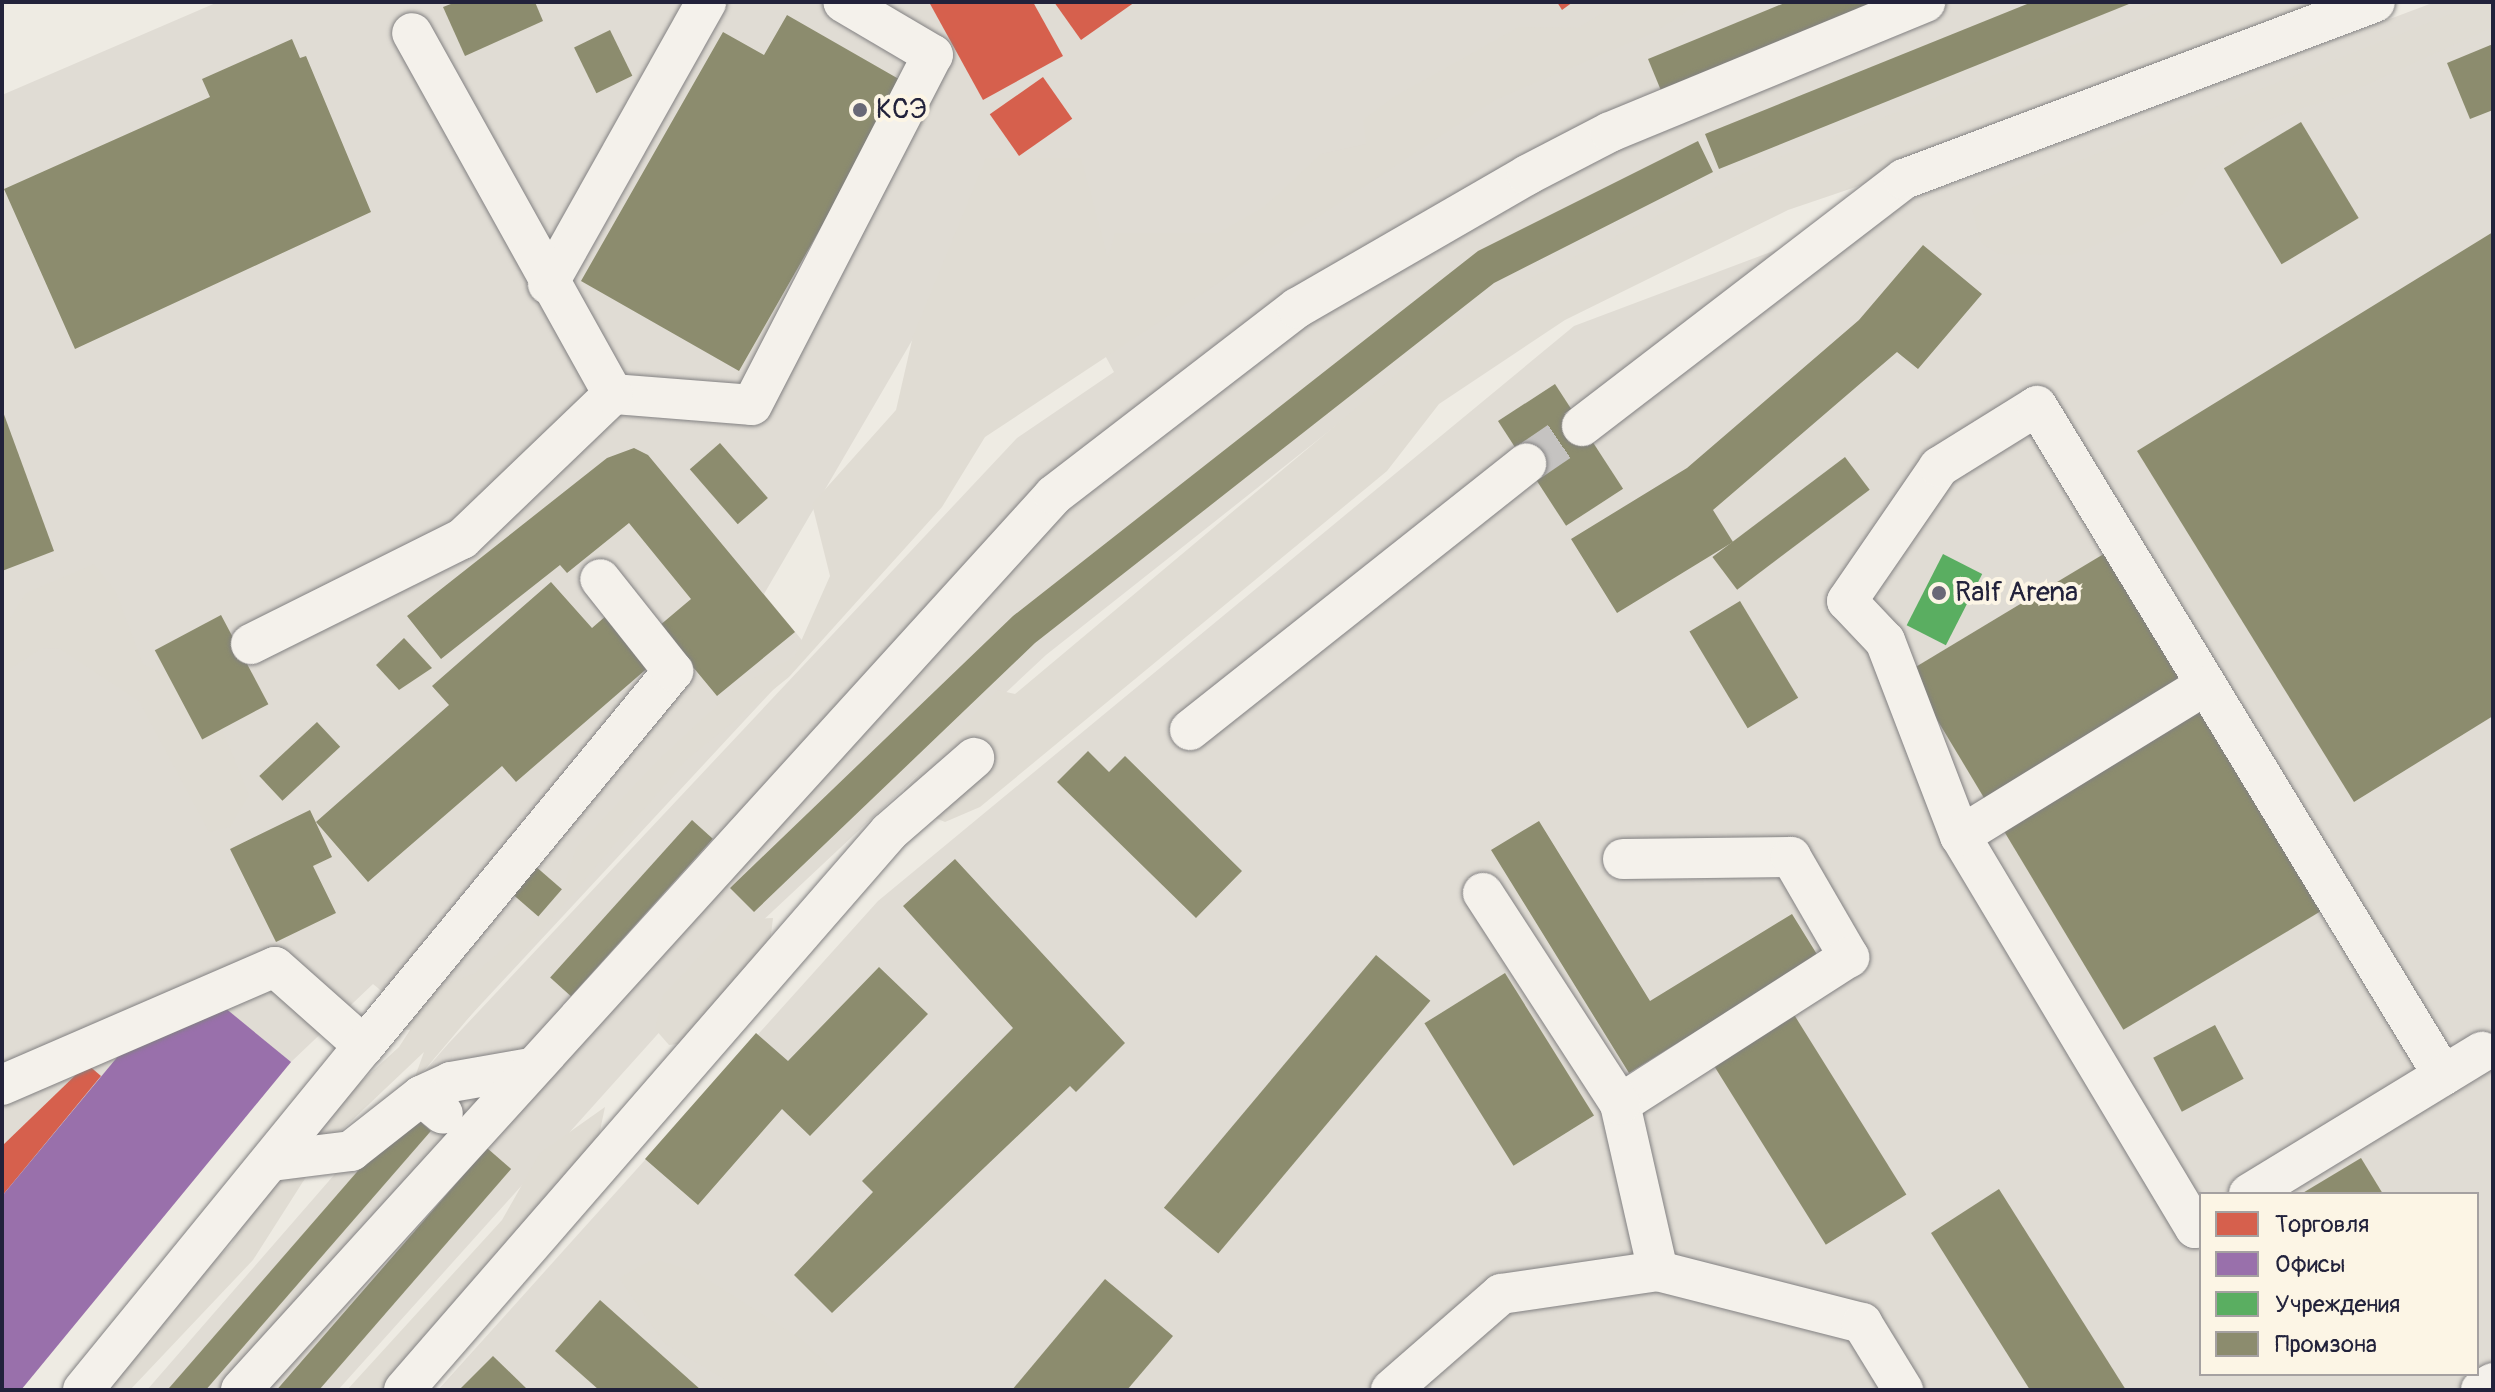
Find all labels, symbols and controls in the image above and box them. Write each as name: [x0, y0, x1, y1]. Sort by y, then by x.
place label: КСЭ: [876, 93, 926, 127]
marker: КСЭ: [851, 101, 869, 119]
place label: Ralf Arena: [1955, 576, 2078, 610]
marker: Ralf Arena: [1930, 584, 1948, 602]
legend: [2199, 1192, 2479, 1376]
text: Торговля: [2275, 1210, 2369, 1239]
text: Офисы: [2275, 1250, 2346, 1279]
text: Учреждения: [2275, 1290, 2400, 1319]
text: Промзона: [2275, 1330, 2377, 1359]

